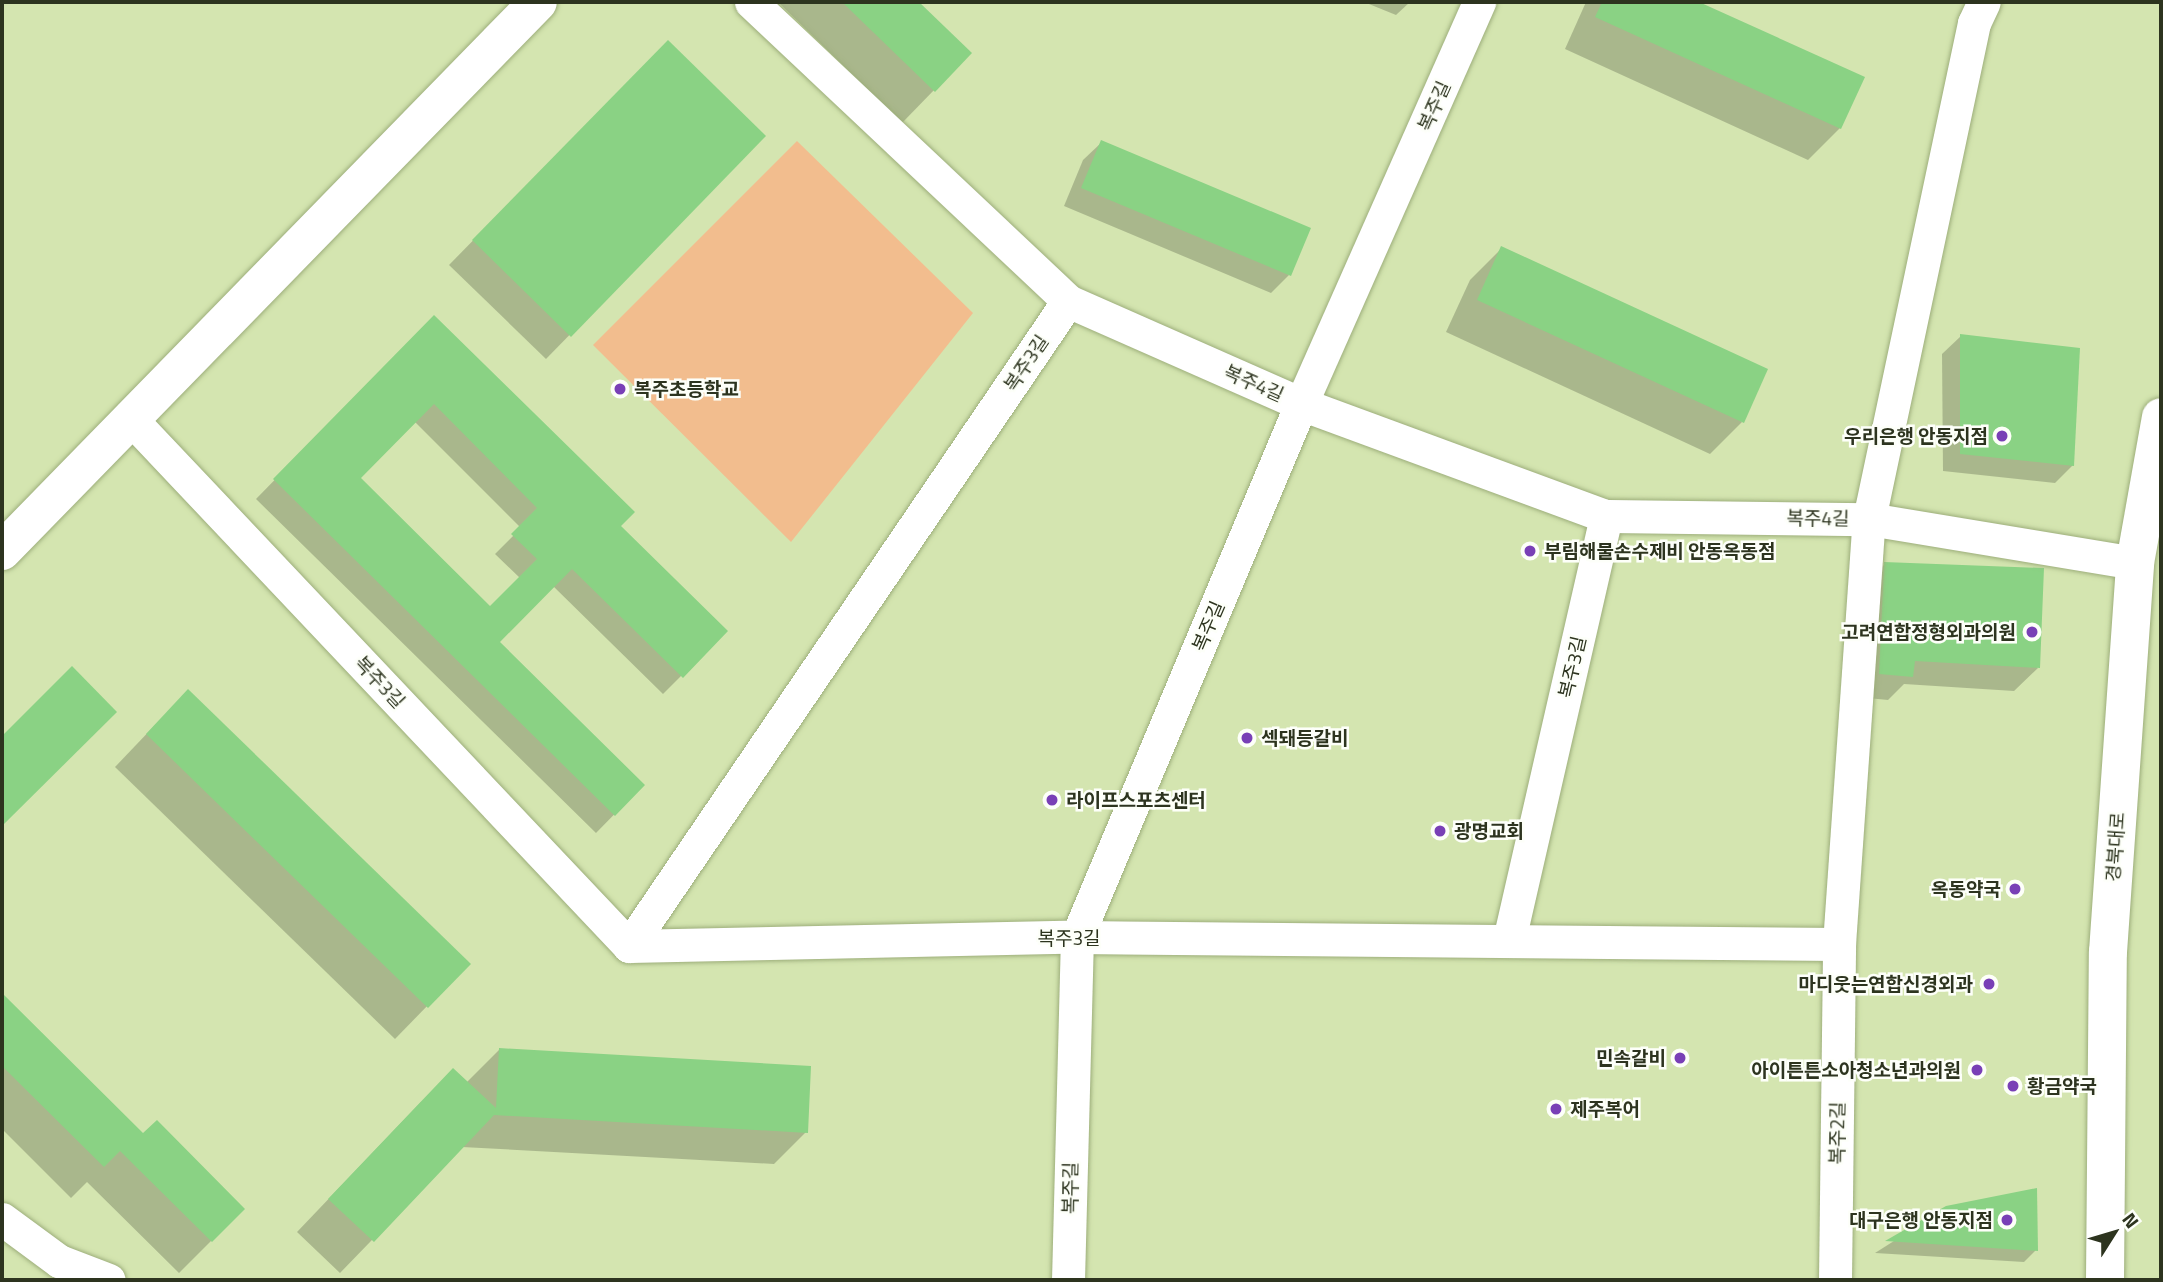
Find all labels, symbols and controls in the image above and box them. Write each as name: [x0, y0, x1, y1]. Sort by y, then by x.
street label: 복주길: [1413, 77, 1455, 135]
street label: 복주3길: [999, 330, 1053, 396]
street label: 복주4길: [1221, 360, 1287, 406]
place label: 복주초등학교: [634, 378, 739, 400]
marker: 복주초등학교: [612, 381, 628, 397]
place label: 우리은행 안동지점: [1844, 425, 1988, 447]
marker: 우리은행 안동지점: [1994, 428, 2010, 444]
street label: 복주4길: [1786, 506, 1850, 530]
place label: 부림해물손수제비 안동옥동점: [1544, 540, 1775, 562]
marker: 부림해물손수제비 안동옥동점: [1522, 543, 1538, 559]
street label: 복주길: [1187, 597, 1229, 655]
place label: 고려연합정형외과의원: [1841, 621, 2016, 643]
marker: 고려연합정형외과의원: [2022, 622, 2042, 642]
street label: 복주3길: [1554, 634, 1590, 700]
street label: 복주3길: [350, 651, 410, 713]
place label: 섹돼등갈비: [1261, 727, 1348, 749]
marker: 섹돼등갈비: [1239, 730, 1255, 746]
place label: 라이프스포츠센터: [1066, 789, 1206, 811]
marker: 라이프스포츠센터: [1044, 792, 1060, 808]
street label: 경북대로: [2101, 811, 2129, 883]
place label: 광명교회: [1454, 820, 1524, 842]
marker: 광명교회: [1432, 823, 1448, 839]
place label: 옥동약국: [1931, 878, 2001, 900]
marker: 옥동약국: [2007, 881, 2023, 897]
street label: 복주3길: [1037, 927, 1101, 949]
place label: 마디웃는연합신경외과: [1798, 973, 1973, 995]
marker: 마디웃는연합신경외과: [1979, 974, 1999, 994]
place label: 민속갈비: [1596, 1047, 1666, 1069]
marker: 민속갈비: [1672, 1050, 1688, 1066]
place label: 아이튼튼소아청소년과의원: [1751, 1059, 1961, 1081]
marker: 아이튼튼소아청소년과의원: [1967, 1060, 1987, 1080]
place label: 황금약국: [2027, 1075, 2097, 1097]
marker: 황금약국: [2005, 1078, 2021, 1094]
place label: 제주복어: [1570, 1098, 1640, 1120]
marker: 제주복어: [1548, 1101, 1564, 1117]
street label: 복주2길: [1825, 1101, 1849, 1165]
street label: 복주길: [1058, 1162, 1082, 1214]
north arrow: [2079, 1198, 2149, 1268]
text: N: [2116, 1206, 2147, 1234]
place label: 대구은행 안동지점: [1849, 1209, 1993, 1231]
marker: 대구은행 안동지점: [1999, 1212, 2015, 1228]

